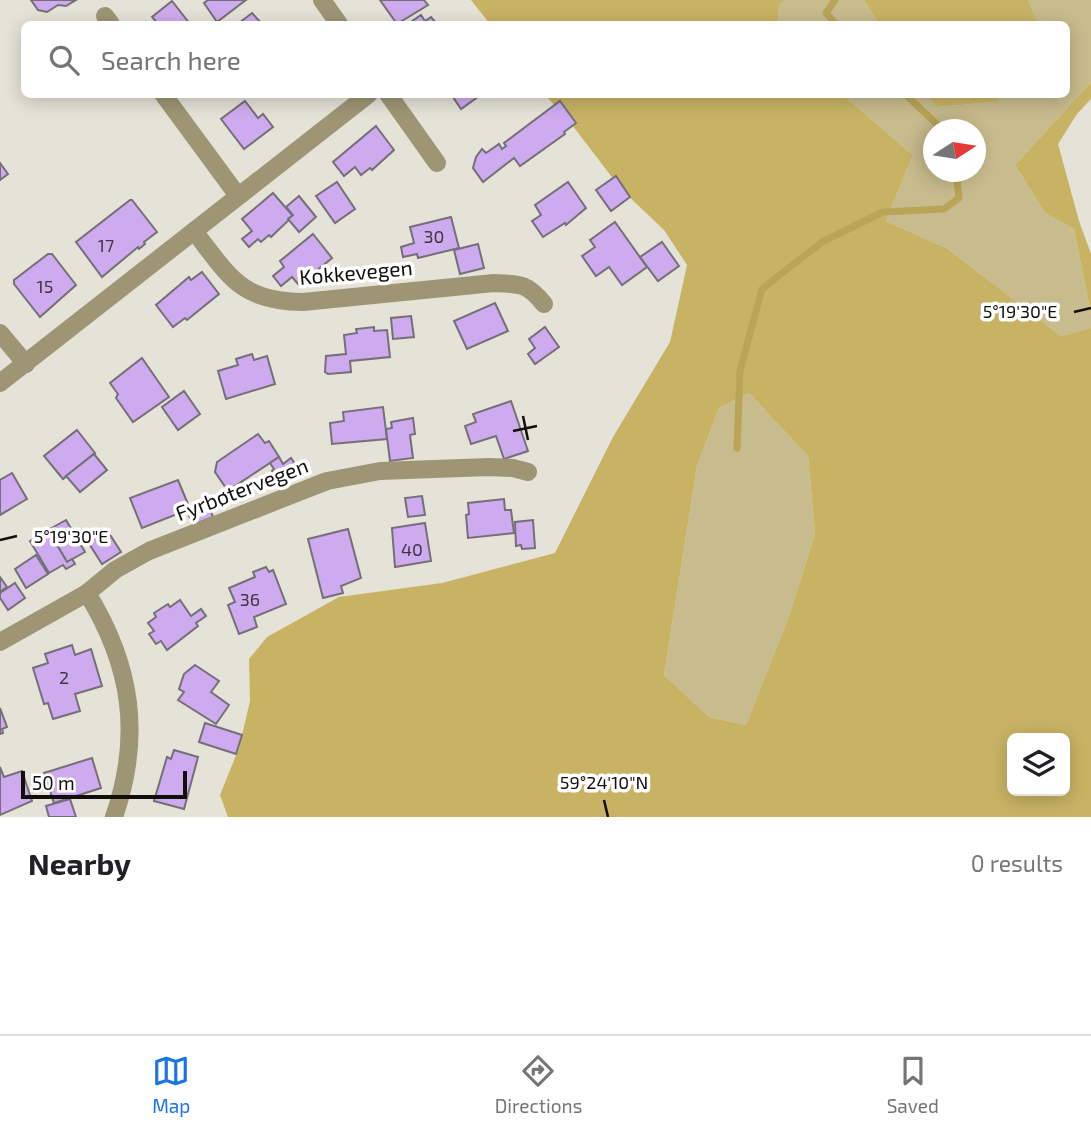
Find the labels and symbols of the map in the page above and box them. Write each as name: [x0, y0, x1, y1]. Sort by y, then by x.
north arrow: [923, 119, 986, 182]
house number: 30: [424, 225, 444, 247]
house number: 17: [98, 234, 114, 256]
street label: Kokkevegen: [298, 254, 414, 289]
house number: 15: [37, 275, 53, 297]
text: 5°19'30"E: [983, 300, 1057, 322]
street label: Fyrbøtervegen: [172, 452, 311, 525]
text: 5°19'30"E: [34, 525, 108, 547]
house number: 40: [401, 538, 423, 560]
house number: 36: [240, 588, 260, 610]
house number: 2: [59, 666, 69, 688]
scale bar: [21, 768, 187, 800]
text: 59°24'10"N: [560, 771, 648, 793]

